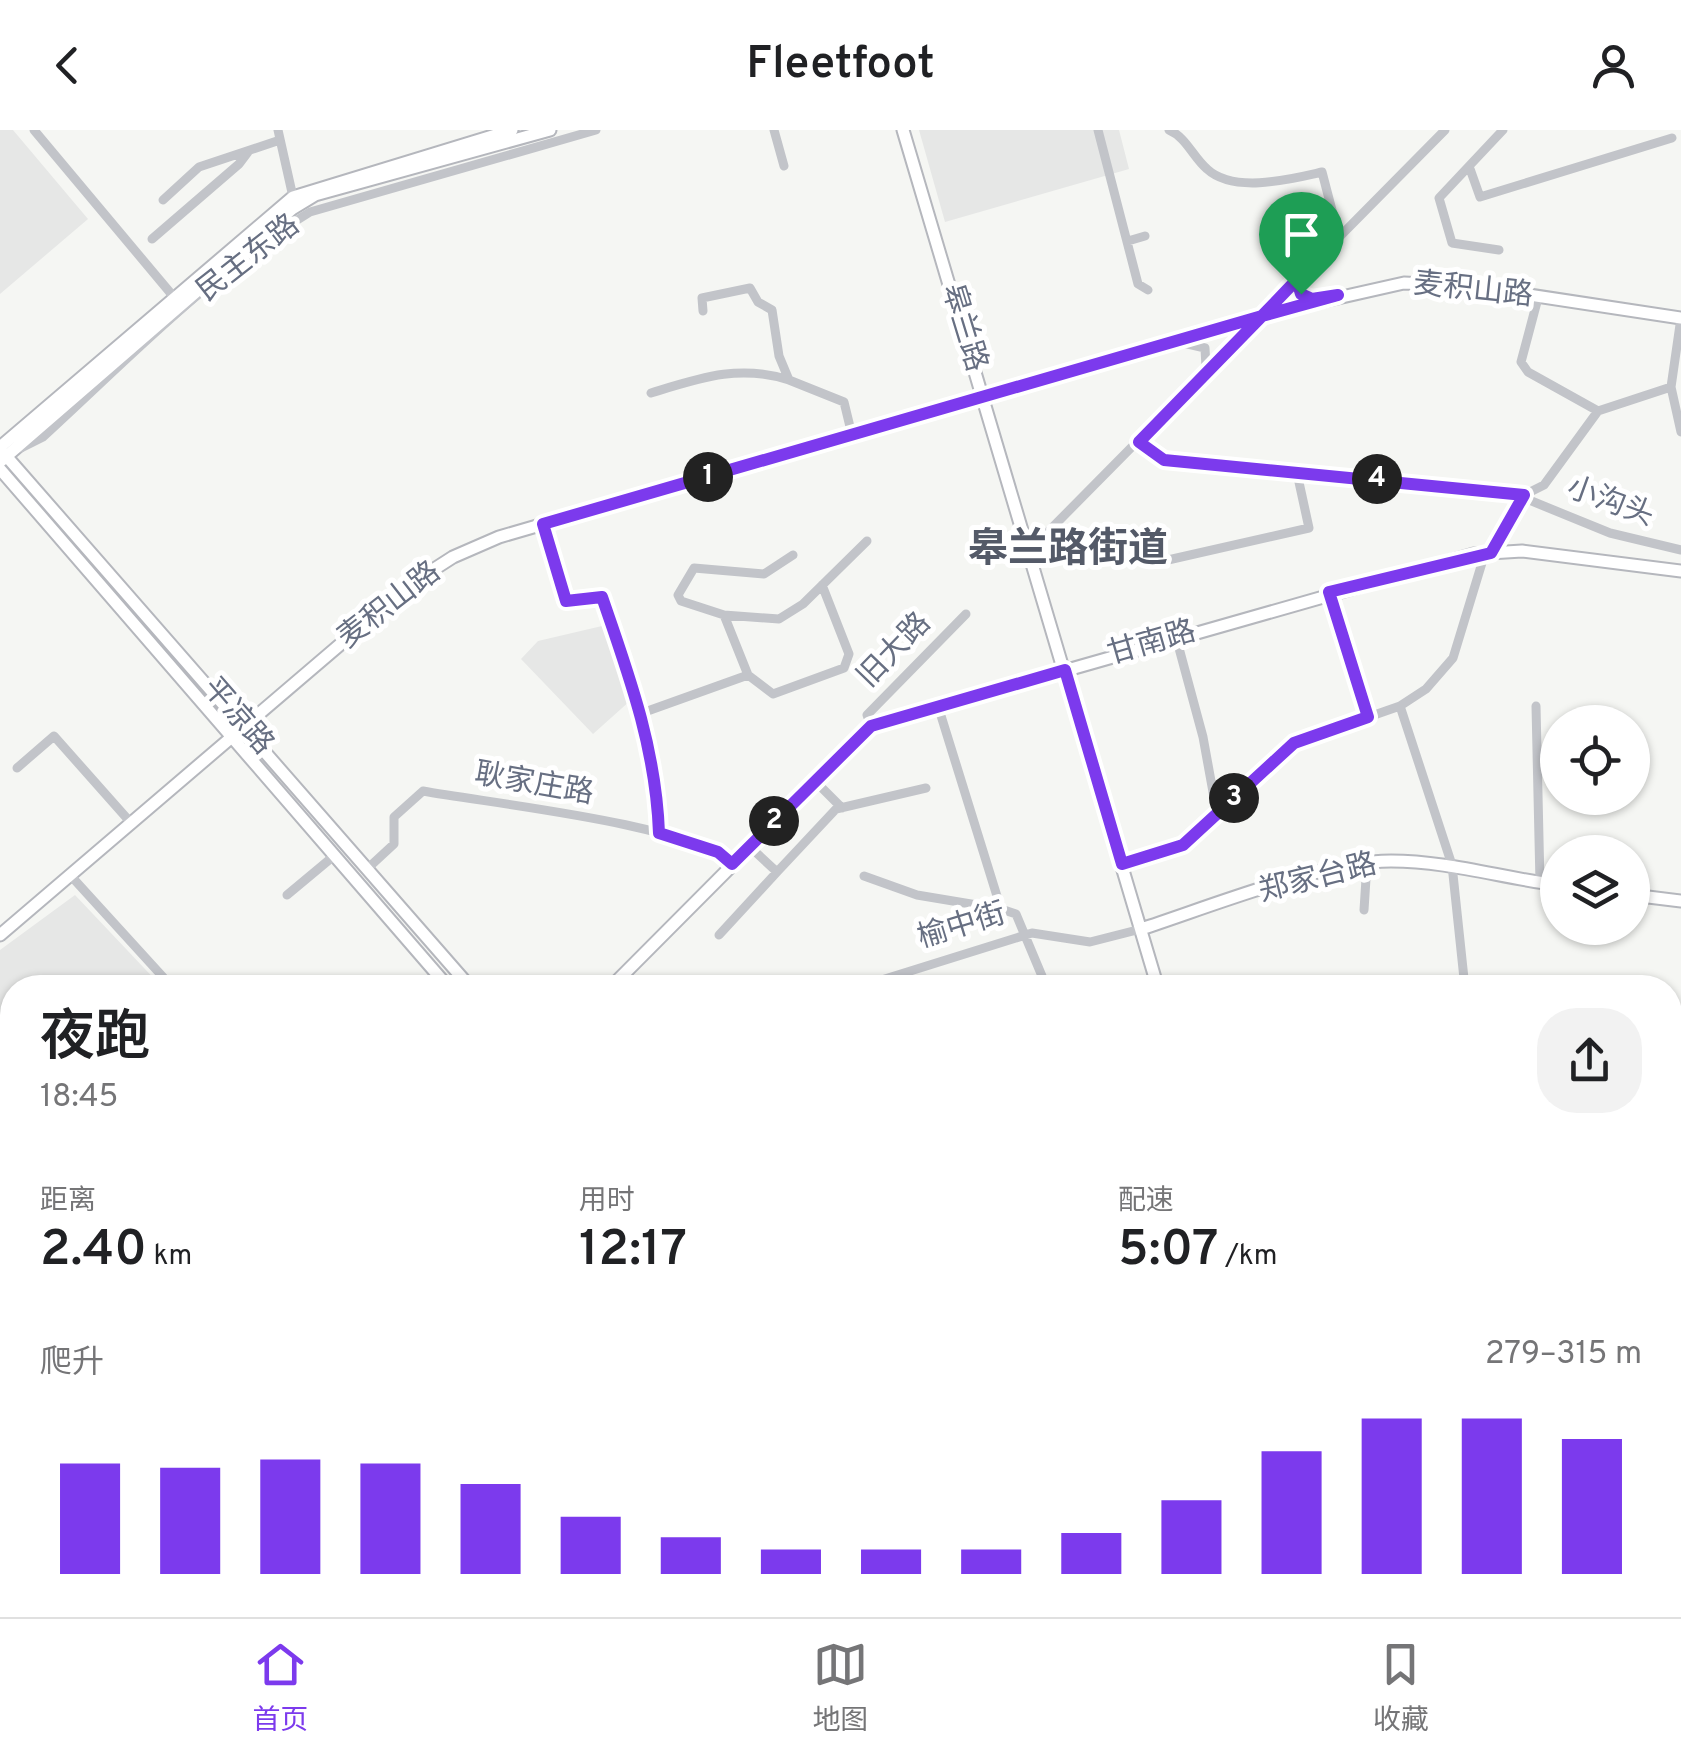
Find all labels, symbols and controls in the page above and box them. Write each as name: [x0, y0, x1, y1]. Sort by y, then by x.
text: Fleetfoot: [746, 37, 935, 94]
icon: back: [40, 38, 95, 93]
icon: person: [1586, 38, 1641, 93]
pin: [1259, 192, 1344, 295]
street label: 民主东路: [190, 207, 308, 311]
icon: arrive: [1274, 207, 1329, 262]
street label: 麦积山路: [1411, 266, 1535, 316]
street label: 皋兰路: [932, 280, 994, 376]
pin: 1: [683, 452, 733, 502]
pin: 4: [1352, 454, 1402, 504]
text: 1: [702, 459, 714, 495]
text: 4: [1368, 461, 1386, 497]
street label: 小沟头: [1561, 470, 1659, 536]
district label: 皋兰路街道: [968, 526, 1168, 576]
street label: 麦积山路: [331, 554, 449, 658]
street label: 旧大路: [850, 606, 940, 696]
street label: 甘南路: [1104, 614, 1200, 674]
street label: 平凉路: [194, 671, 280, 763]
map controls: [1540, 705, 1650, 945]
button: locate: [1540, 705, 1650, 815]
street label: 耿家庄路: [472, 756, 596, 814]
pin: 3: [1209, 773, 1259, 823]
text: 3: [1226, 780, 1242, 816]
pin: 2: [749, 796, 799, 846]
text: 2: [765, 803, 783, 839]
button: layers: [1540, 835, 1650, 945]
street label: 郑家台路: [1255, 847, 1381, 911]
street label: 榆中街: [914, 896, 1010, 958]
text: 夜跑: [40, 1005, 150, 1075]
button: share: [1537, 1008, 1642, 1113]
text: 18:45: [40, 1078, 118, 1118]
text: 距离: [40, 1184, 96, 1220]
text: 用时: [579, 1184, 635, 1220]
text: 配速: [1118, 1184, 1174, 1220]
text: 2.40: [40, 1220, 147, 1283]
text: 12:17: [579, 1220, 687, 1283]
text: 5:07: [1118, 1220, 1219, 1283]
text: km: [147, 1239, 192, 1275]
text: /km: [1219, 1239, 1277, 1275]
text: 279–315 m: [1485, 1335, 1642, 1375]
text: 爬升: [40, 1344, 104, 1384]
tab: 首页: [252, 1637, 308, 1740]
tab: 地图: [812, 1637, 869, 1740]
tab: 收藏: [1373, 1637, 1429, 1740]

